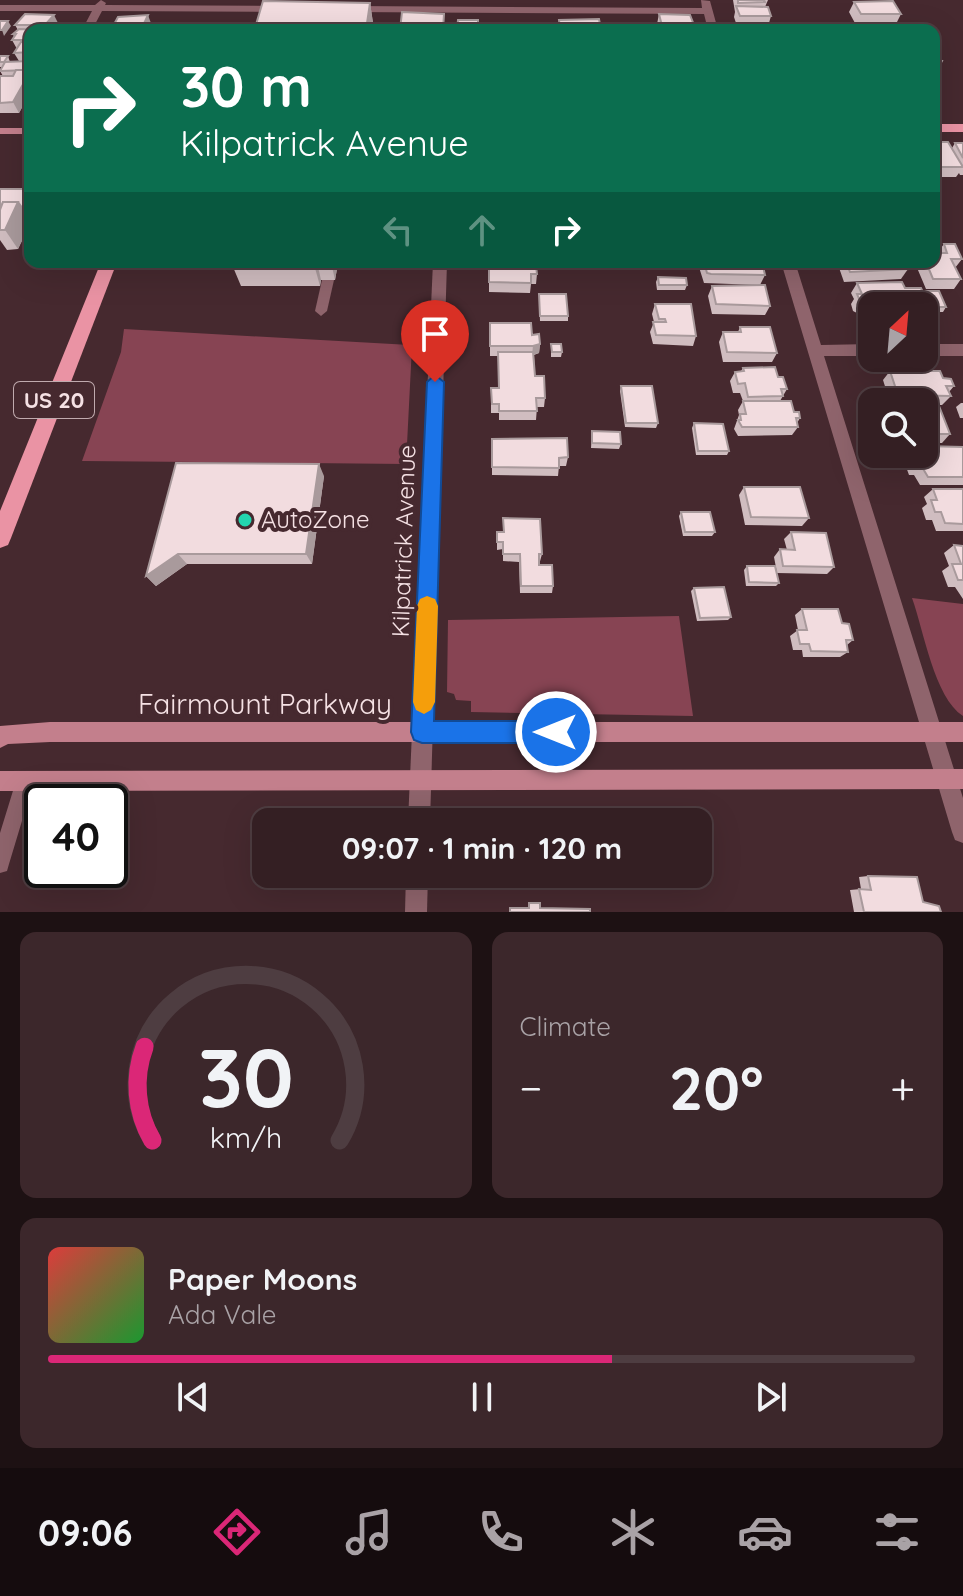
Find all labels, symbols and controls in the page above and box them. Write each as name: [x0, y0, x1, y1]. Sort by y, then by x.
text: 30 m: [180, 51, 312, 121]
icon: right: [48, 56, 152, 160]
text: Kilpatrick Avenue: [180, 120, 469, 165]
icon: left: [376, 208, 420, 252]
icon: ahead: [460, 208, 504, 252]
icon: right: [544, 208, 588, 252]
north arrow: [858, 292, 938, 372]
map controls: [858, 292, 938, 468]
pin: [401, 300, 469, 382]
icon: arrive: [413, 312, 457, 356]
road number: US 20: [14, 382, 94, 418]
button: search: [858, 388, 938, 468]
street label: Kilpatrick Avenue: [385, 444, 421, 638]
place label: AutoZone: [261, 504, 369, 534]
marker: AutoZone: [236, 511, 254, 529]
street label: Fairmount Parkway: [138, 686, 392, 721]
position arrow: [514, 690, 598, 774]
speed limit sign: 40: [24, 784, 128, 888]
text: 09:07 · 1 min · 120 m: [342, 829, 622, 867]
text: Climate: [520, 1010, 611, 1043]
text: 30: [198, 1024, 294, 1128]
text: 20°: [669, 1050, 764, 1125]
text: −: [520, 1060, 542, 1115]
text: +: [890, 1060, 915, 1115]
text: km/h: [209, 1119, 282, 1155]
text: Paper Moons: [168, 1260, 357, 1298]
text: Ada Vale: [168, 1298, 277, 1331]
icon: previous: [171, 1375, 215, 1419]
icon: pause: [460, 1375, 504, 1419]
icon: next: [749, 1375, 793, 1419]
icon: directions: [209, 1504, 265, 1560]
icon: music: [341, 1504, 397, 1560]
icon: phone: [473, 1504, 529, 1560]
icon: climate: [605, 1504, 661, 1560]
icon: car: [737, 1504, 793, 1560]
icon: filters: [869, 1504, 925, 1560]
text: 09:06: [38, 1510, 132, 1555]

